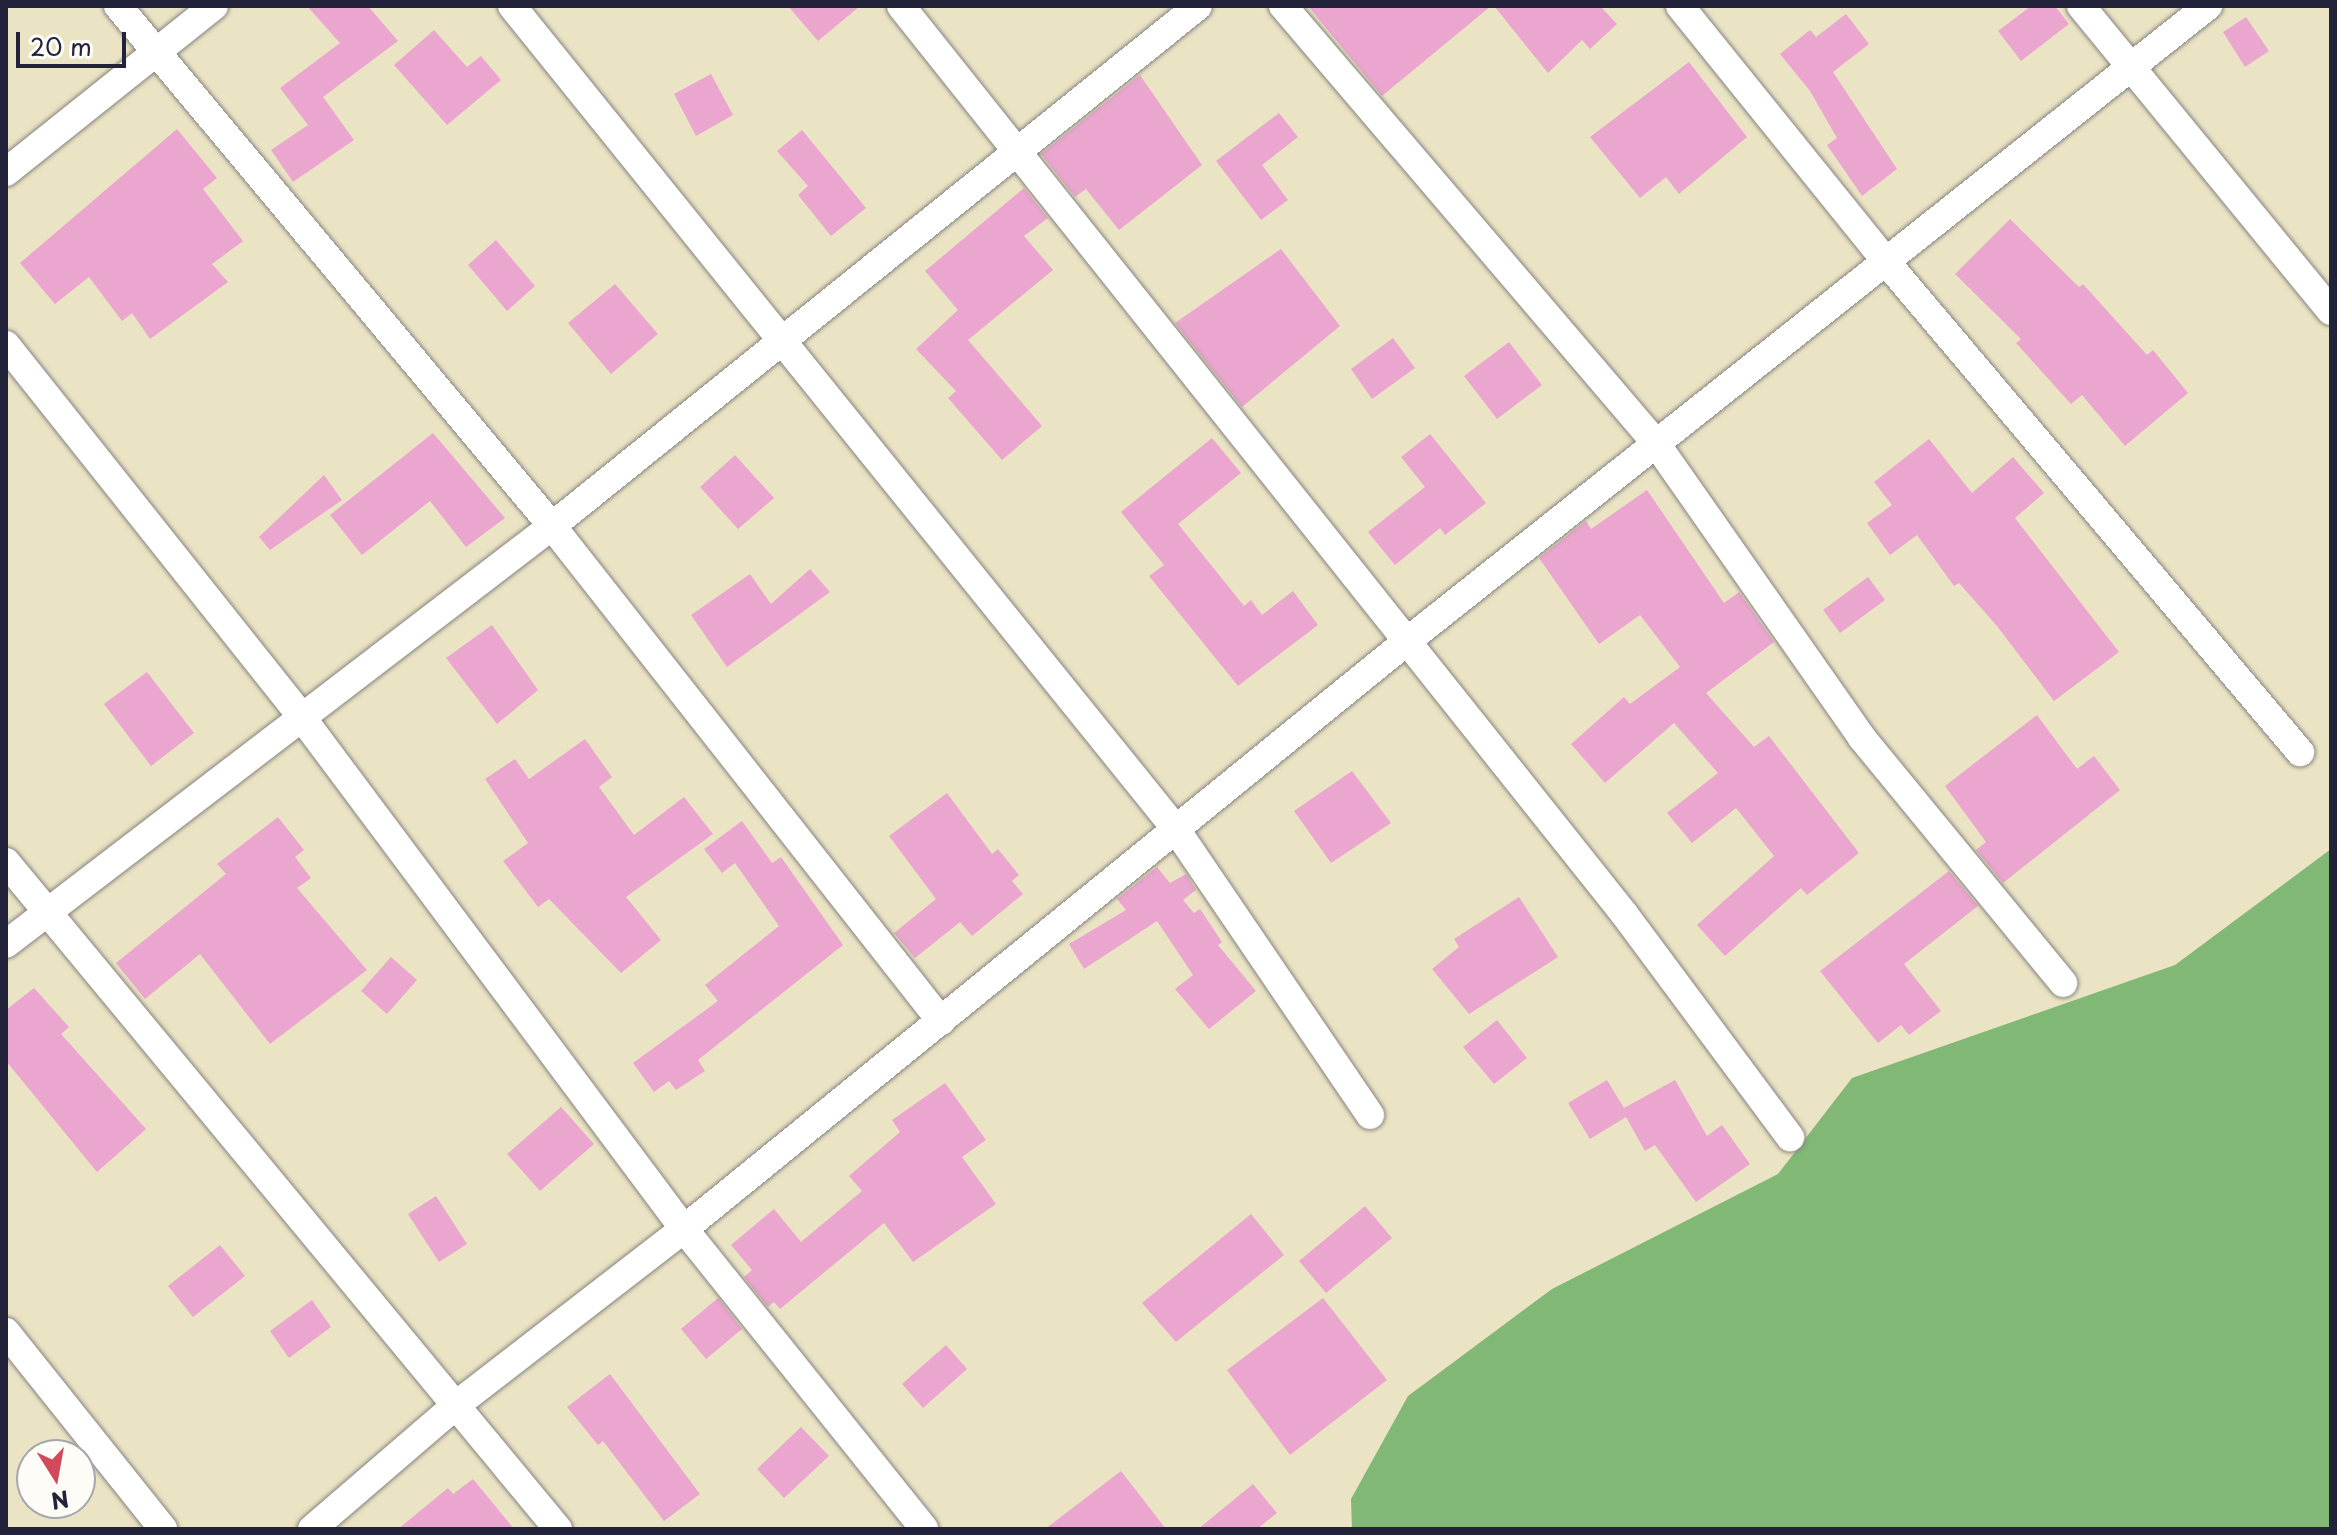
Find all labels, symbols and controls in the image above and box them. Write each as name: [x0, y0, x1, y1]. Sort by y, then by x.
scale bar: [20, 16, 130, 66]
text: 20 m: [30, 28, 92, 64]
north arrow: [16, 1439, 96, 1519]
text: N: [49, 1483, 72, 1519]

